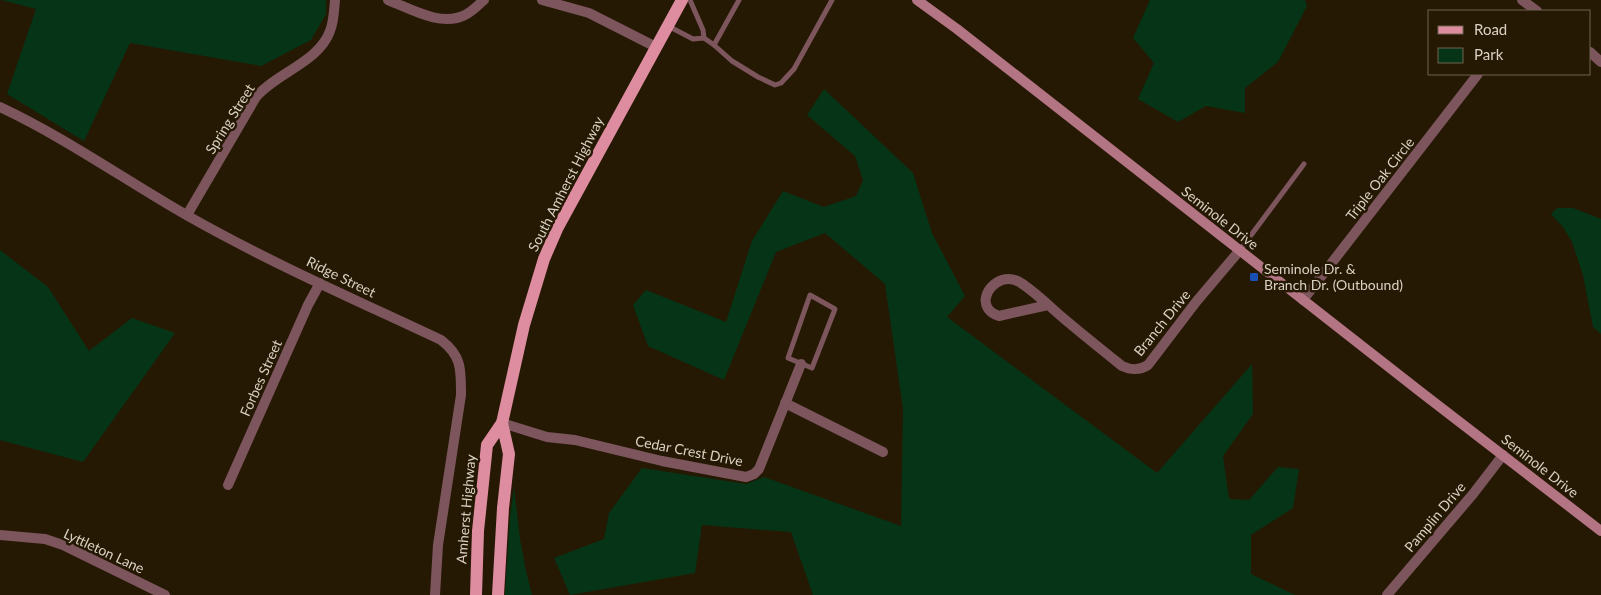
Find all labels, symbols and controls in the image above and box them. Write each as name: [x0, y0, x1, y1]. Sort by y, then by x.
legend: [1428, 10, 1591, 75]
text: Road: [1474, 20, 1507, 38]
text: Park: [1474, 45, 1504, 63]
street label: Spring Street: [201, 81, 258, 157]
street label: South Amherst Highway: [524, 113, 607, 254]
street label: Triple Oak Circle: [1342, 134, 1417, 224]
street label: Seminole Drive: [1178, 182, 1262, 253]
street label: Ridge Street: [304, 252, 379, 301]
place label: Seminole Dr. & Branch Dr. (Outbound): [1264, 260, 1403, 293]
marker: Seminole Dr. & Branch Dr. (Outbound): [1248, 271, 1260, 283]
street label: Branch Drive: [1130, 286, 1193, 359]
street label: Forbes Street: [236, 337, 285, 419]
street label: Seminole Drive: [1498, 430, 1582, 501]
street label: Cedar Crest Drive: [634, 432, 744, 469]
street label: Amherst Highway: [452, 453, 479, 564]
street label: Pamplin Drive: [1400, 478, 1469, 555]
street label: Lyttleton Lane: [61, 524, 147, 577]

